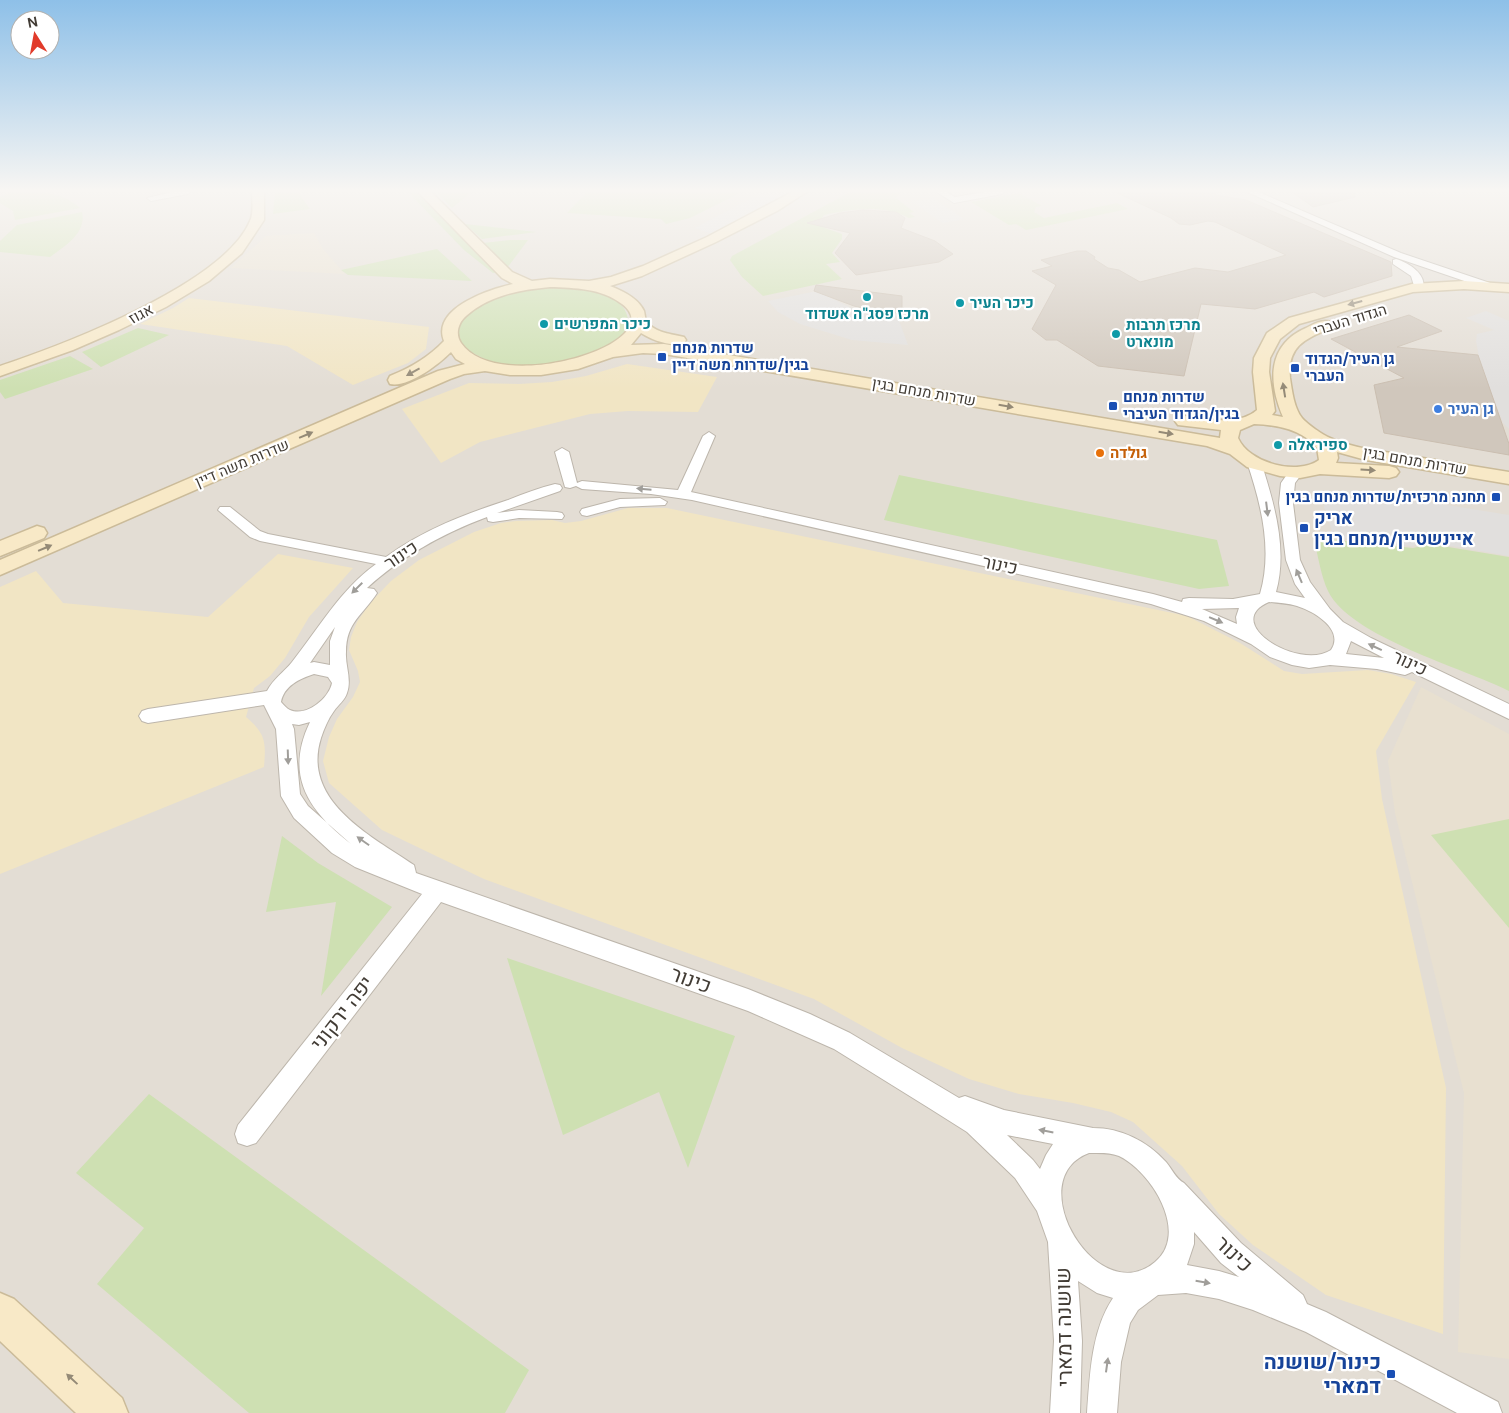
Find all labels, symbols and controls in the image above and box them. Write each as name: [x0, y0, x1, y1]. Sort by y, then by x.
north arrow: [10, 10, 60, 60]
text: N: [26, 12, 39, 32]
marker: מרכז פסג"ה אשדוד: [861, 291, 873, 303]
place label: כיכר העיר: [970, 293, 1034, 313]
marker: כיכר העיר: [954, 297, 966, 309]
street label: אגוז: [125, 299, 157, 329]
street label: הגדוד העברי: [1311, 299, 1389, 341]
one-way arrow: [1348, 299, 1363, 307]
place label: מרכז פסג"ה אשדוד: [805, 304, 929, 324]
place label: כיכר המפרשים: [554, 314, 651, 334]
place label: מרכז תרבות מונארט: [1126, 315, 1201, 352]
marker: כיכר המפרשים: [538, 318, 550, 330]
marker: מרכז תרבות מונארט: [1110, 328, 1122, 340]
place label: שדרות מנחם בגין/שדרות משה דיין: [672, 338, 809, 375]
place label: גן העיר/הגדוד העברי: [1305, 349, 1395, 386]
marker: שדרות מנחם בגין/שדרות משה דיין: [656, 351, 668, 363]
marker: גן העיר/הגדוד העברי: [1289, 362, 1301, 374]
one-way arrow: [405, 368, 420, 376]
street label: שדרות מנחם בגין: [871, 373, 977, 411]
one-way arrow: [1280, 381, 1288, 397]
place label: שדרות מנחם בגין/הגדוד העיברי: [1123, 387, 1239, 424]
place label: גן העיר: [1448, 399, 1494, 419]
marker: שדרות מנחם בגין/הגדוד העיברי: [1107, 400, 1119, 412]
one-way arrow: [998, 403, 1014, 411]
marker: גן העיר: [1432, 403, 1444, 415]
one-way arrow: [1158, 430, 1174, 438]
one-way arrow: [299, 431, 313, 439]
street label: שדרות משה דיין: [192, 434, 292, 492]
place label: ספיראלה: [1288, 435, 1348, 455]
marker: ספיראלה: [1272, 439, 1284, 451]
street label: שדרות מנחם בגין: [1362, 442, 1468, 480]
place label: גולדה: [1110, 443, 1147, 463]
marker: גולדה: [1094, 447, 1106, 459]
one-way arrow: [1360, 466, 1376, 474]
one-way arrow: [636, 485, 652, 493]
place label: תחנה מרכזית/שדרות מנחם בגין: [1286, 487, 1486, 507]
marker: תחנה מרכזית/שדרות מנחם בגין: [1490, 491, 1502, 503]
one-way arrow: [1263, 501, 1271, 517]
place label: אריק איינשטיין/מנחם בגין: [1314, 506, 1474, 551]
marker: אריק איינשטיין/מנחם בגין: [1298, 522, 1310, 534]
street label: כינור: [379, 535, 423, 575]
one-way arrow: [38, 544, 52, 552]
street label: כינור: [980, 550, 1020, 580]
one-way arrow: [1295, 569, 1303, 583]
one-way arrow: [352, 582, 364, 594]
one-way arrow: [1209, 616, 1223, 624]
one-way arrow: [1368, 643, 1383, 651]
street label: כינור: [1389, 645, 1431, 681]
one-way arrow: [284, 749, 292, 765]
one-way arrow: [356, 836, 370, 846]
street label: כינור: [667, 960, 715, 1000]
street label: יפה ירקוני: [304, 970, 380, 1056]
one-way arrow: [1038, 1127, 1053, 1135]
street label: כינור: [1209, 1230, 1259, 1278]
street label: שושנה דמארי: [1049, 1267, 1079, 1387]
one-way arrow: [1195, 1278, 1211, 1286]
place label: כינור/שושנה דמארי: [1264, 1348, 1381, 1400]
one-way arrow: [1103, 1356, 1111, 1372]
marker: כינור/שושנה דמארי: [1385, 1368, 1397, 1380]
one-way arrow: [66, 1373, 78, 1385]

